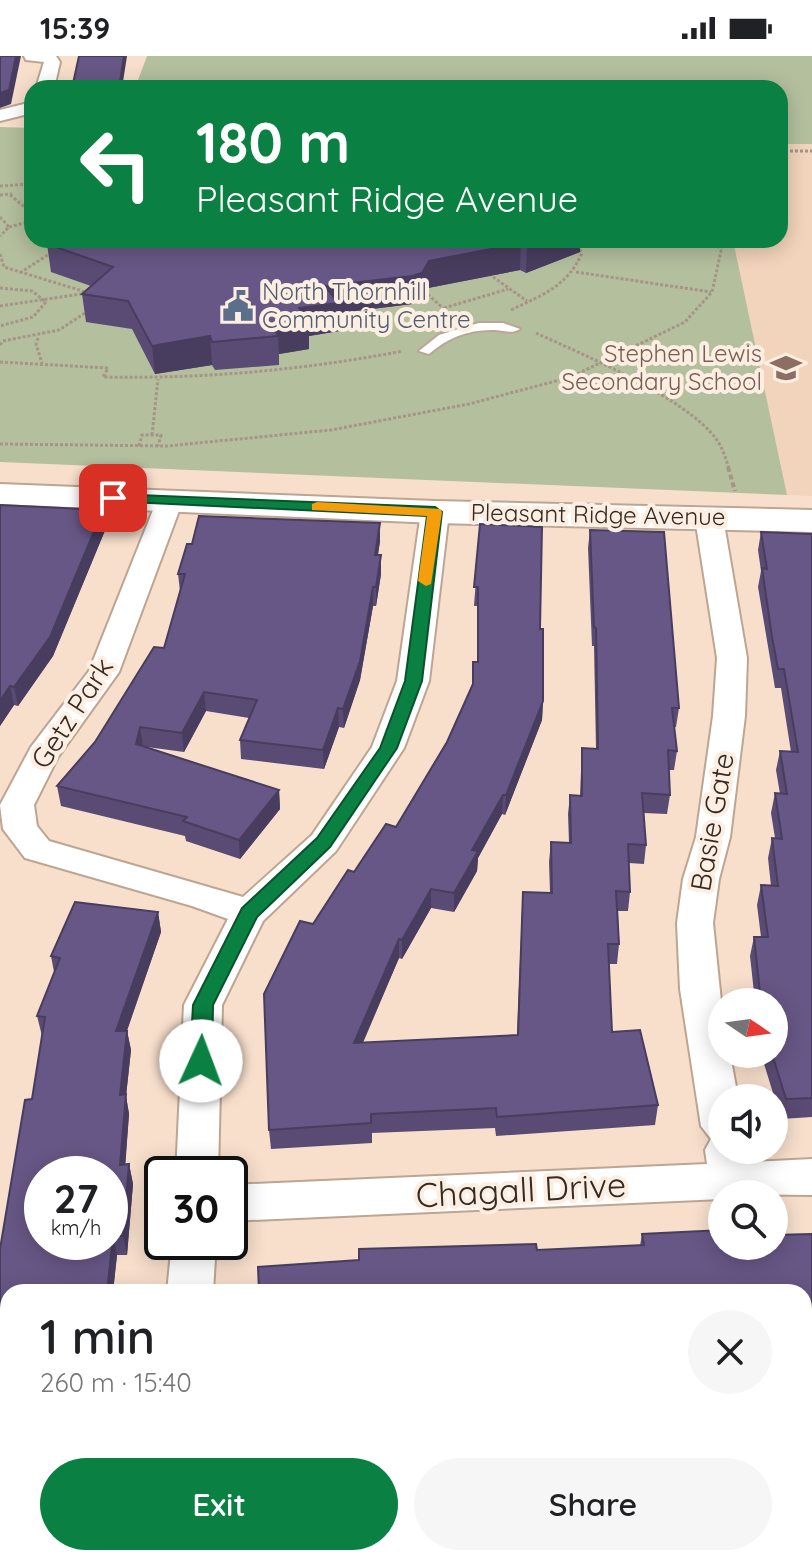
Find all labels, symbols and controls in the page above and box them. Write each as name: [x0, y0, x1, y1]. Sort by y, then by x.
text: 15:39: [40, 9, 110, 47]
text: 180 m: [196, 107, 350, 177]
icon: left: [64, 112, 168, 216]
text: Pleasant Ridge Avenue: [196, 176, 578, 221]
place label: North Thornhill Community Centre: [262, 276, 470, 334]
public building icon: North Thornhill Community Centre: [221, 289, 255, 323]
place label: Stephen Lewis Secondary School: [562, 338, 762, 396]
school or university icon: Stephen Lewis Secondary School: [769, 351, 803, 385]
pin: [79, 464, 147, 532]
icon: arrive: [91, 476, 135, 520]
street label: Pleasant Ridge Avenue: [470, 497, 726, 531]
street label: Getz Park: [23, 651, 120, 775]
street label: Basie Gate: [682, 750, 741, 894]
north arrow: [708, 988, 788, 1068]
map controls: [708, 988, 788, 1260]
position arrow: [159, 1019, 243, 1103]
button: sound: [708, 1084, 788, 1164]
speed limit sign: 30: [144, 1156, 248, 1260]
street label: Chagall Drive: [415, 1163, 627, 1216]
text: 27: [54, 1173, 98, 1223]
button: search: [708, 1180, 788, 1260]
text: km/h: [51, 1215, 101, 1240]
text: 1 min: [40, 1306, 155, 1366]
button: close: [688, 1310, 772, 1394]
text: 260 m · 15:40: [40, 1366, 192, 1399]
button: Exit: [40, 1458, 398, 1550]
button: Share: [414, 1458, 772, 1550]

